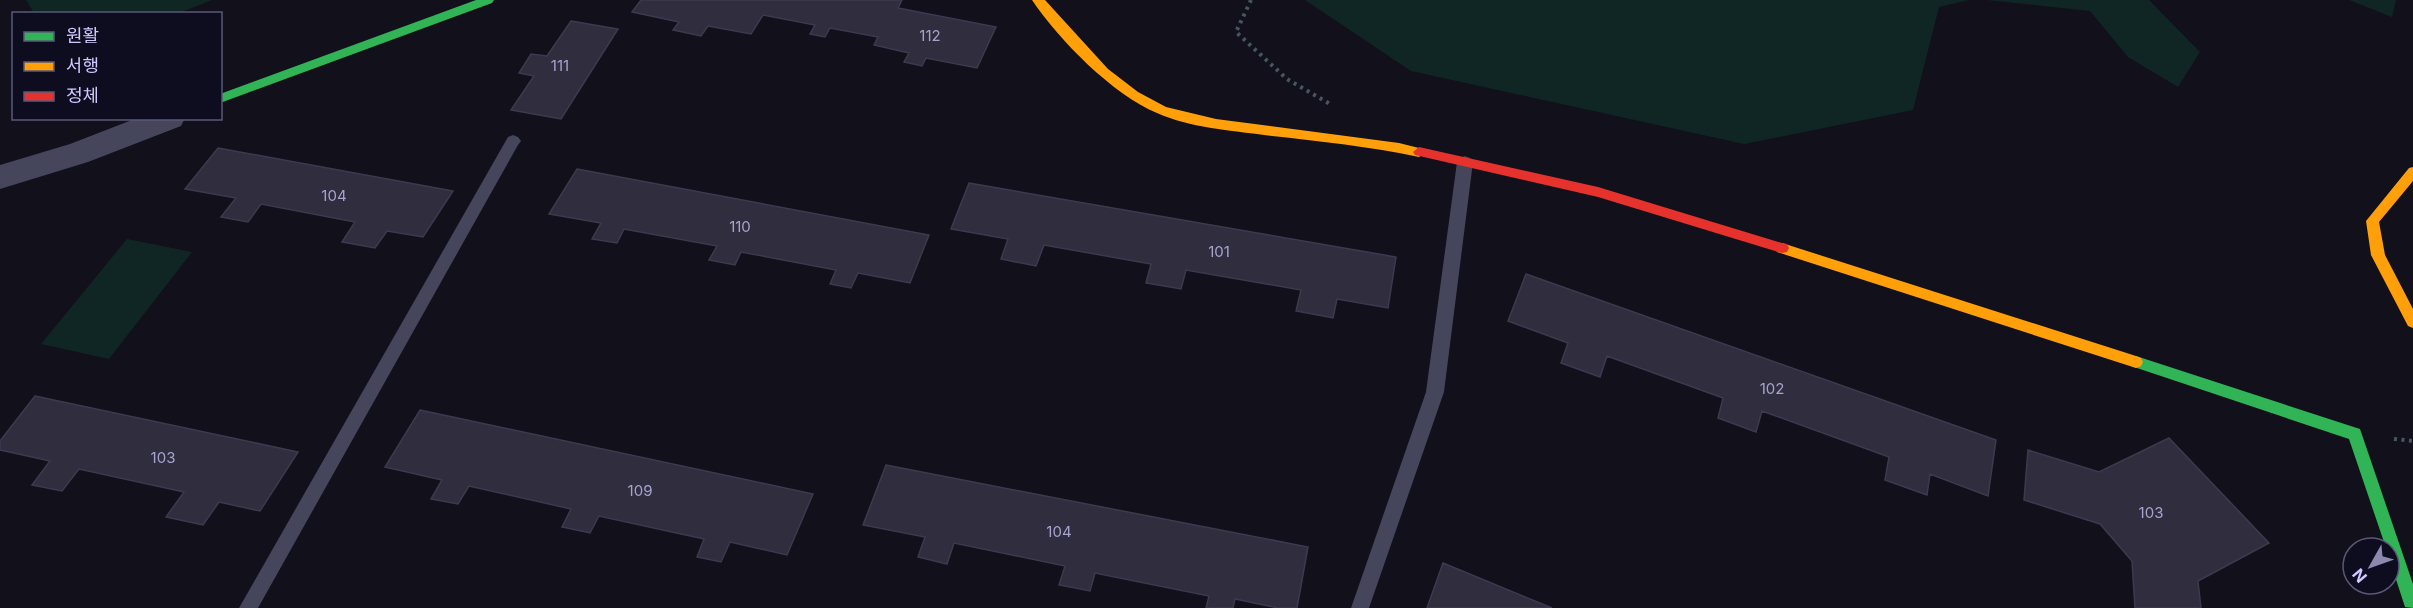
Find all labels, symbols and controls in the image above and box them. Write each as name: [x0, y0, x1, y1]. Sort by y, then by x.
legend: [12, 12, 222, 120]
text: 원활: [66, 25, 99, 46]
house number: 112: [919, 26, 941, 45]
text: 서행: [66, 55, 99, 76]
house number: 111: [551, 56, 569, 75]
text: 정체: [66, 85, 99, 106]
house number: 104: [321, 186, 347, 205]
house number: 110: [729, 217, 751, 236]
house number: 101: [1208, 242, 1230, 261]
house number: 102: [1760, 379, 1784, 398]
house number: 103: [151, 448, 175, 467]
house number: 109: [628, 481, 652, 500]
house number: 103: [2139, 503, 2163, 522]
house number: 104: [1046, 522, 1072, 541]
north arrow: [2341, 536, 2401, 596]
text: N: [2348, 565, 2371, 587]

